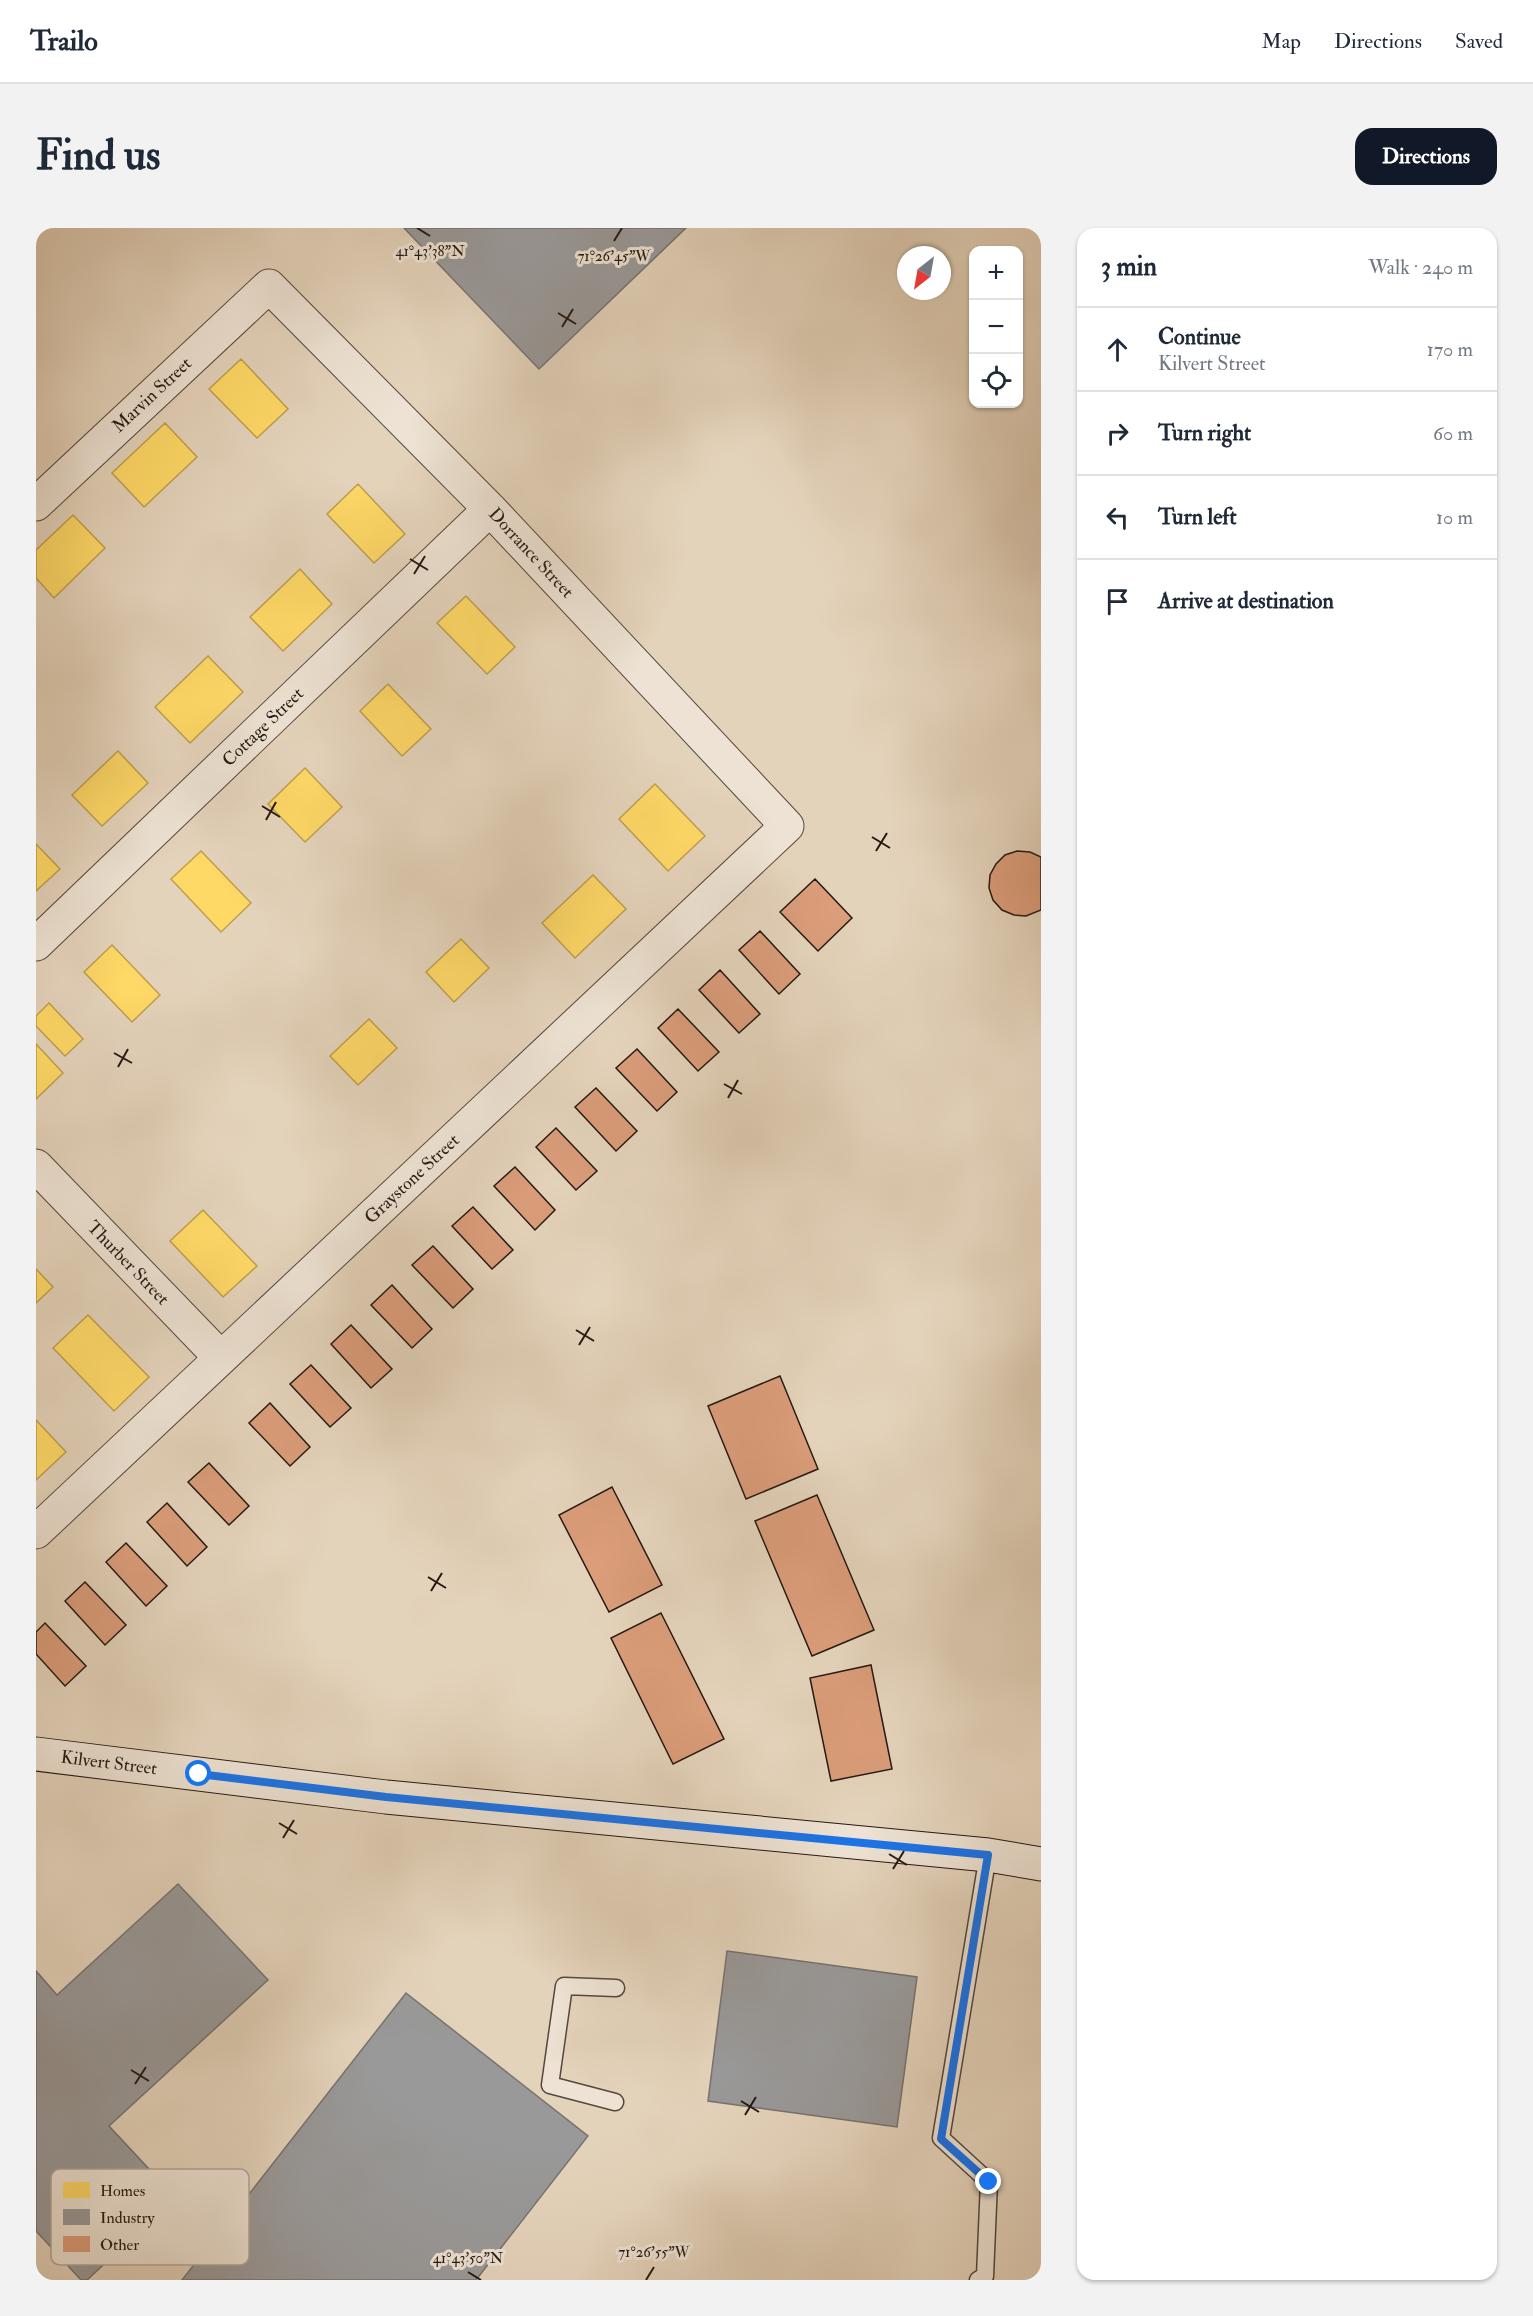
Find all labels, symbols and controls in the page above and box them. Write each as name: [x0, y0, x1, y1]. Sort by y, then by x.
text: Trailo: [30, 24, 98, 59]
text: Map: [1261, 28, 1301, 55]
text: Directions: [1334, 28, 1422, 55]
text: Saved: [1455, 28, 1503, 55]
button: Directions: [1355, 128, 1497, 185]
text: Find us: [36, 130, 160, 182]
text: 41°43'38"N: [395, 242, 465, 261]
north arrow: [897, 246, 951, 300]
map controls: [969, 246, 1023, 408]
button: +: [969, 246, 1023, 300]
text: 71°26'45"W: [577, 247, 651, 266]
text: 3 min: [1101, 251, 1157, 283]
text: Walk · 240 m: [1368, 255, 1473, 280]
button: −: [969, 300, 1023, 354]
text: Continue: [1158, 323, 1241, 351]
icon: ahead: [1101, 333, 1134, 366]
text: 170 m: [1427, 337, 1473, 362]
text: Kilvert Street: [1158, 351, 1266, 376]
street label: Marvin Street: [107, 352, 197, 438]
button: locate: [969, 354, 1023, 408]
icon: right: [1101, 417, 1134, 450]
text: Turn right: [1158, 419, 1251, 447]
text: 60 m: [1433, 421, 1473, 446]
icon: left: [1101, 501, 1134, 534]
street label: Dorrance Street: [483, 503, 579, 603]
text: Turn left: [1158, 503, 1237, 531]
text: 10 m: [1436, 505, 1473, 530]
icon: arrive: [1101, 585, 1134, 618]
text: Arrive at destination: [1158, 587, 1334, 615]
street label: Cottage Street: [217, 682, 309, 772]
street label: Graystone Street: [360, 1129, 464, 1229]
street label: Thurber Street: [82, 1216, 174, 1310]
street label: Kilvert Street: [60, 1746, 159, 1780]
route start: [185, 1760, 211, 1786]
route end: [975, 2168, 1001, 2194]
legend: [51, 2169, 249, 2265]
text: Homes: [100, 2181, 145, 2201]
text: Industry: [100, 2208, 155, 2228]
text: Other: [100, 2235, 139, 2255]
text: 71°26'55"W: [618, 2243, 690, 2262]
text: 41°43'50"N: [433, 2249, 504, 2268]

